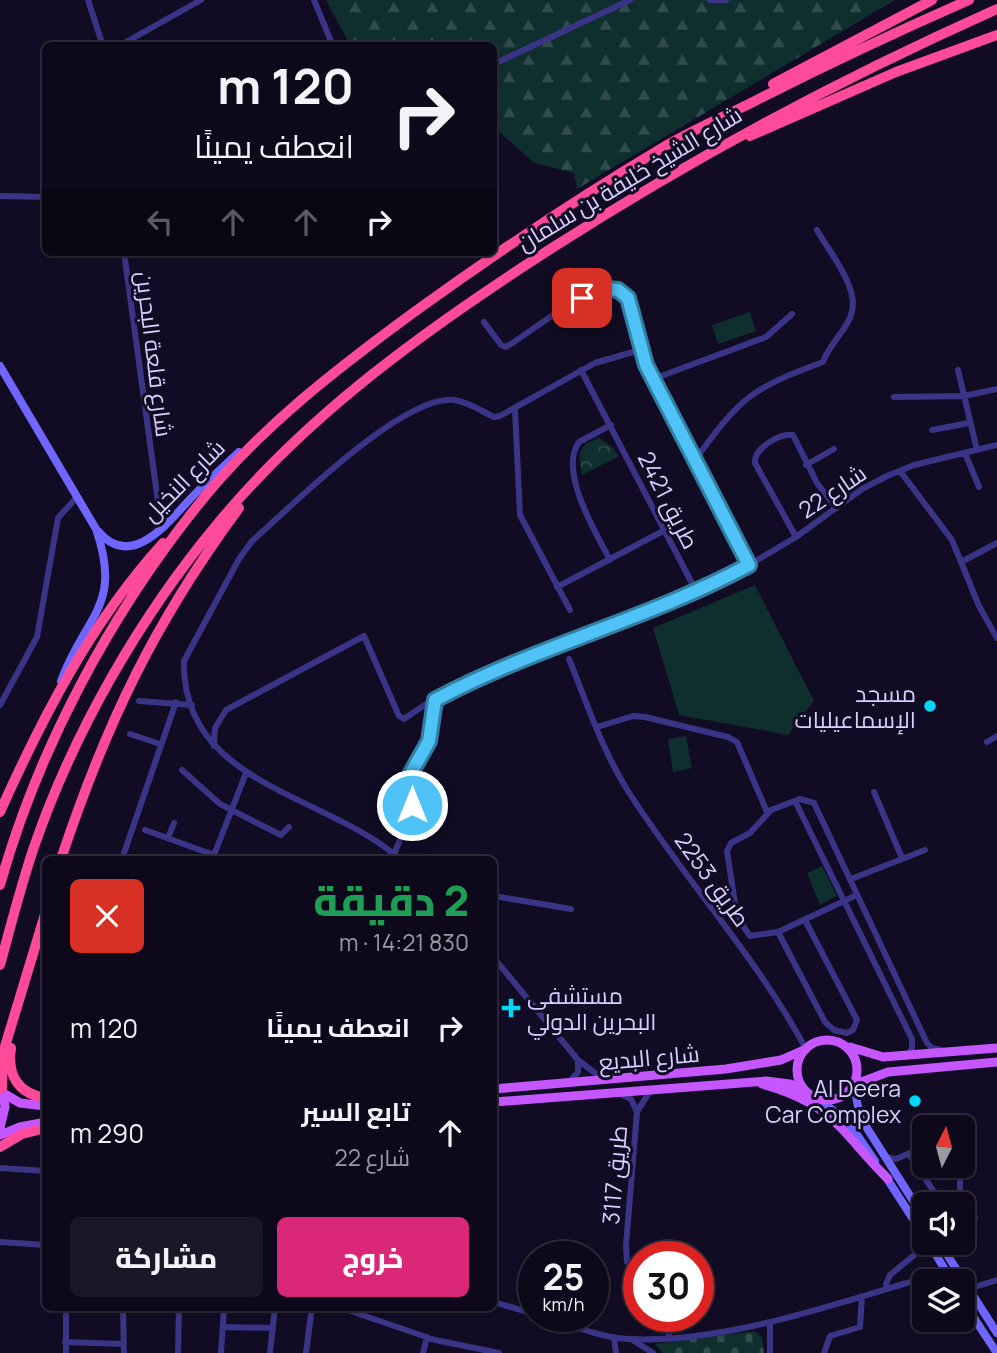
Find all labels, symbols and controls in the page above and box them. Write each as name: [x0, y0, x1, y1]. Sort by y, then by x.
text: 120 m: [217, 52, 354, 119]
icon: right: [378, 70, 469, 161]
street label: شارع الشيخ خليفة بن سلمان: [511, 98, 748, 259]
text: انعطف يمينًا: [194, 124, 354, 168]
icon: left: [141, 203, 179, 241]
icon: ahead: [214, 203, 252, 241]
icon: ahead: [287, 203, 325, 241]
icon: right: [360, 203, 398, 241]
pin: [552, 268, 612, 328]
street label: شارع قلعة البحرين: [128, 269, 181, 439]
icon: arrive: [563, 279, 601, 317]
street label: شارع النخيل: [135, 432, 232, 529]
street label: طريق 2421: [631, 446, 707, 554]
street label: شارع 22: [792, 457, 873, 526]
place label: مسجد الإسماعيليات: [795, 677, 916, 735]
marker: مسجد الإسماعيليات: [922, 698, 938, 714]
position arrow: [375, 768, 449, 842]
street label: طريق 2253: [668, 825, 758, 933]
text: 2 دقيقة: [313, 871, 469, 929]
button: close: [70, 879, 144, 953]
text: 830 m · 14:21: [339, 926, 469, 958]
place label: مستشفى البحرين الدولي: [527, 979, 657, 1040]
marker: مستشفى البحرين الدولي: [501, 998, 521, 1018]
text: انعطف يمينًا: [266, 1009, 410, 1045]
icon: right: [431, 1009, 469, 1047]
text: 120 m: [70, 1010, 138, 1046]
street label: شارع البديع: [597, 1037, 701, 1078]
place label: Al Deera Car Complex: [765, 1072, 901, 1130]
text: تابع السير: [301, 1093, 410, 1129]
marker: Al Deera Car Complex: [907, 1093, 923, 1109]
icon: ahead: [431, 1114, 469, 1152]
text: 290 m: [70, 1115, 144, 1151]
north arrow: [912, 1115, 975, 1178]
map controls: [912, 1115, 975, 1332]
street label: طريق 3117: [594, 1124, 634, 1226]
text: شارع 22: [335, 1141, 410, 1173]
button: sound: [912, 1192, 975, 1255]
button: مشاركة: [70, 1217, 263, 1297]
button: خروج: [277, 1217, 469, 1297]
speed limit sign: 30: [623, 1241, 714, 1332]
text: 25: [543, 1253, 584, 1301]
button: layers: [912, 1269, 975, 1332]
text: km/h: [543, 1292, 584, 1316]

